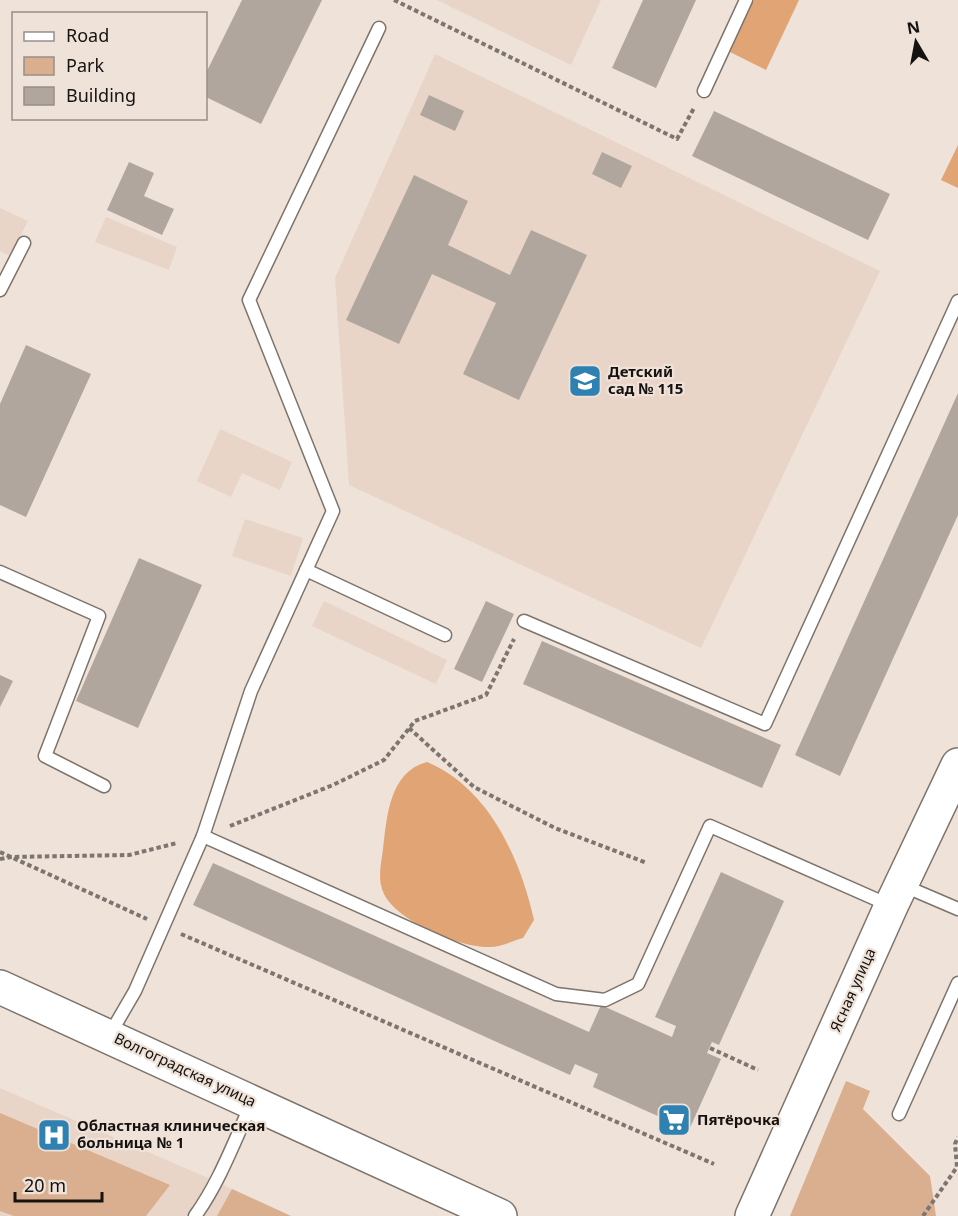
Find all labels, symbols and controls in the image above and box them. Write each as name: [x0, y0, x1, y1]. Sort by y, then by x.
legend: [12, 12, 207, 120]
north arrow: [886, 12, 946, 72]
text: N: [905, 15, 922, 39]
text: Road: [66, 23, 109, 47]
text: Park: [66, 53, 104, 77]
text: Building: [66, 83, 136, 107]
place label: Детский сад № 115: [608, 361, 683, 398]
school or university icon: Детский сад № 115: [567, 363, 603, 399]
street label: Ясная улица: [825, 945, 879, 1035]
street label: Волгоградская улица: [111, 1027, 260, 1111]
supermarket icon: Пятёрочка: [656, 1102, 692, 1138]
place label: Пятёрочка: [697, 1109, 780, 1129]
place label: Областная клиническая больница № 1: [77, 1115, 265, 1152]
hospital icon: Областная клиническая больница № 1: [36, 1117, 72, 1153]
scale bar: [15, 1165, 102, 1203]
text: 20 m: [24, 1173, 66, 1197]

